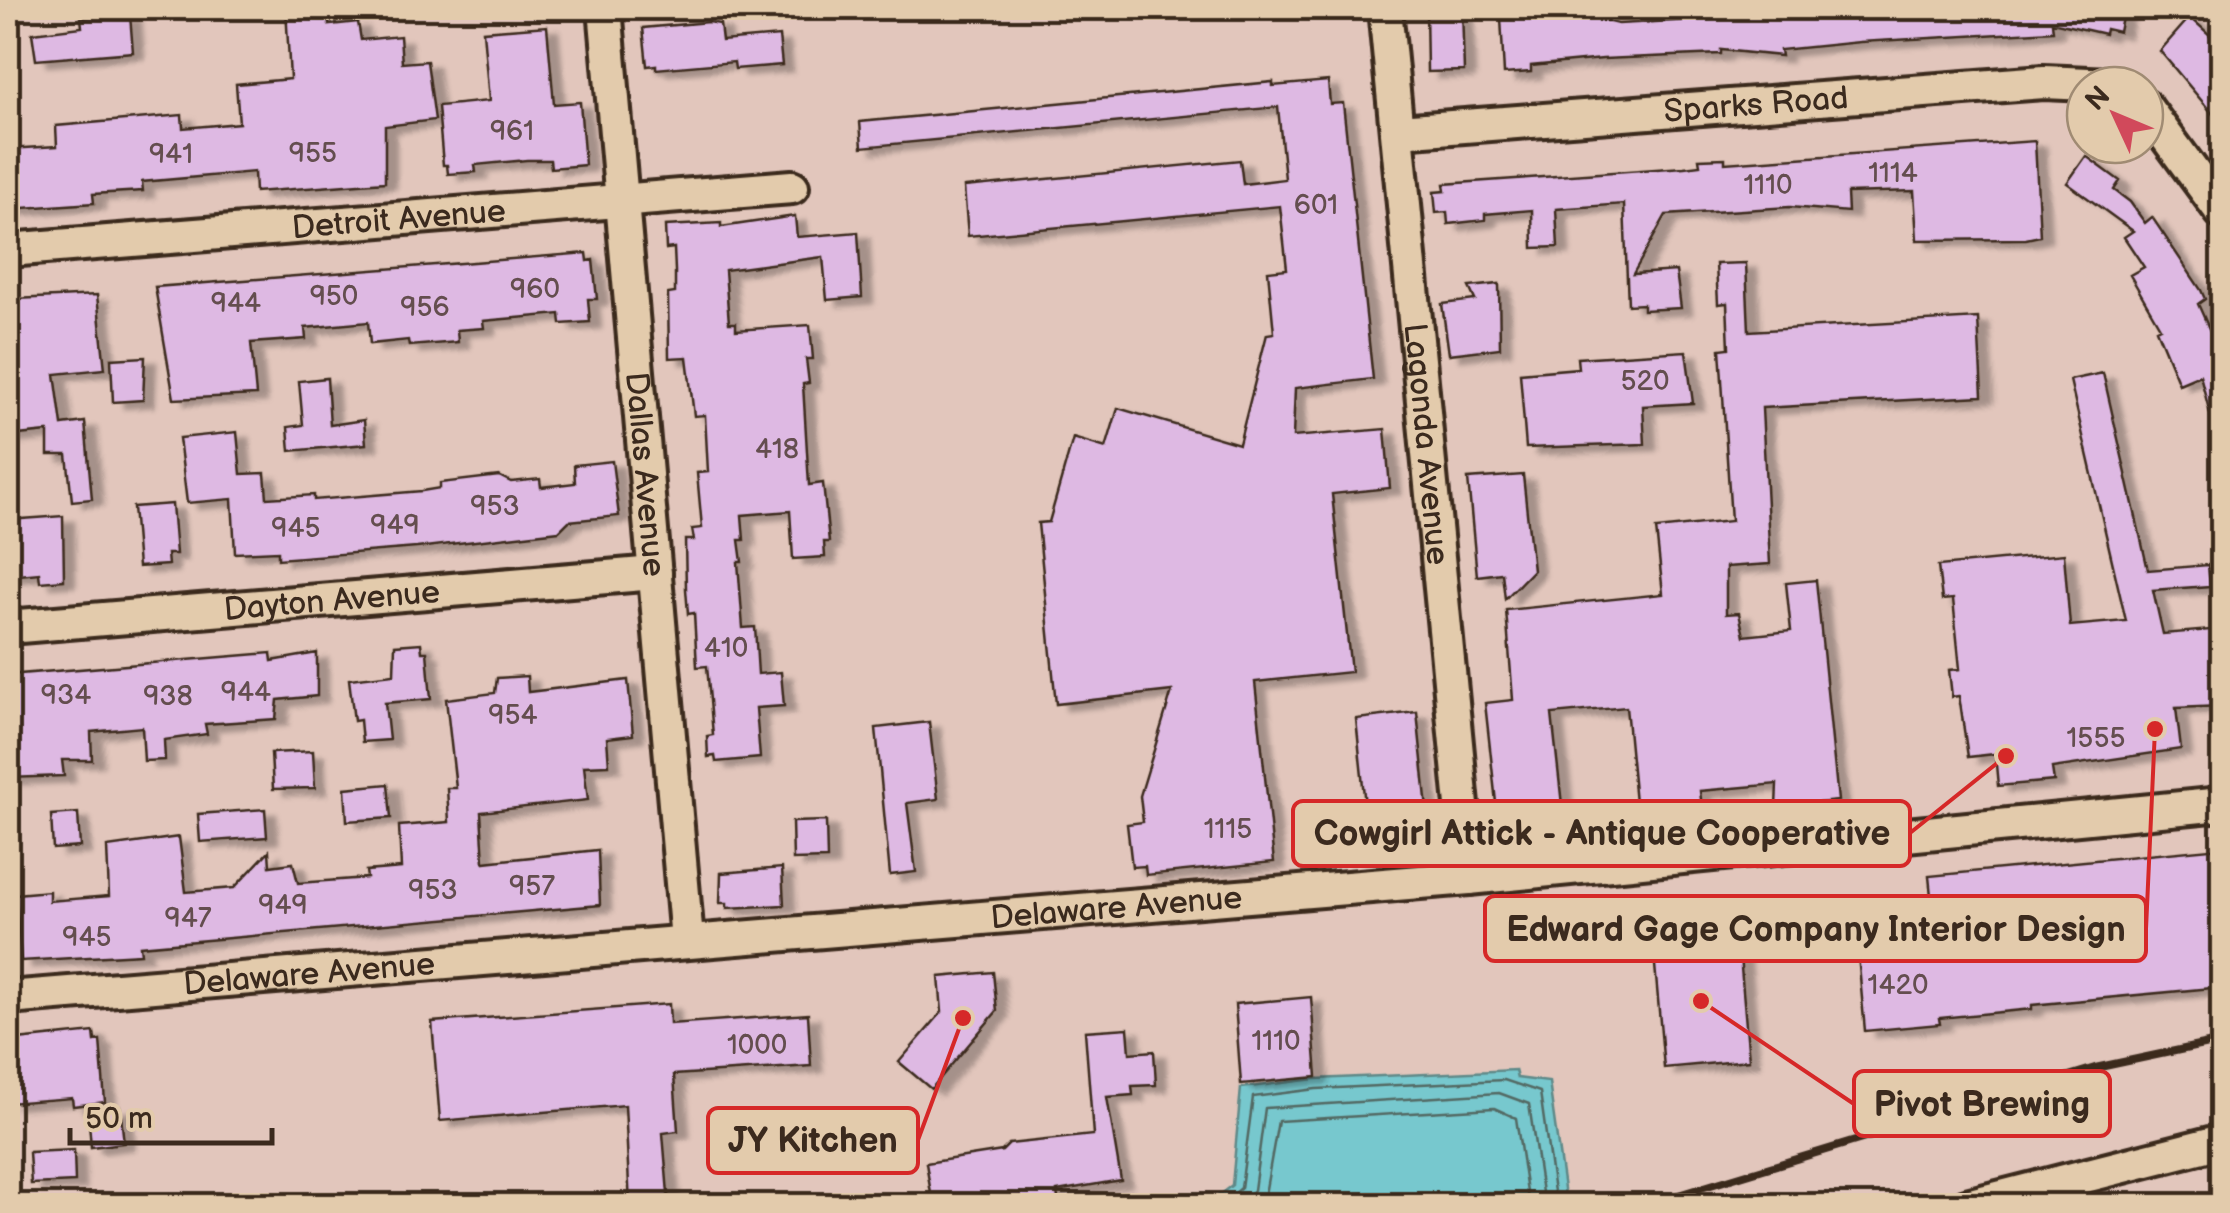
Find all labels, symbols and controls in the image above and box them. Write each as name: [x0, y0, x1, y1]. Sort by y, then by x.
north arrow: [2065, 65, 2165, 165]
street label: Sparks Road: [1662, 79, 1850, 132]
text: N: [2079, 80, 2117, 118]
house number: 961: [490, 115, 534, 148]
house number: 955: [289, 137, 337, 170]
house number: 941: [149, 138, 193, 171]
house number: 1114: [1868, 157, 1918, 190]
house number: 1110: [1744, 169, 1792, 202]
house number: 601: [1294, 189, 1338, 222]
street label: Detroit Avenue: [291, 192, 507, 248]
house number: 960: [510, 273, 560, 306]
house number: 950: [310, 280, 358, 313]
house number: 944: [211, 287, 261, 320]
house number: 956: [400, 291, 450, 324]
street label: Lagonda Avenue: [1395, 321, 1457, 567]
house number: 520: [1620, 365, 1670, 398]
street label: Dallas Avenue: [616, 370, 673, 578]
house number: 418: [755, 433, 799, 466]
house number: 953: [470, 490, 520, 523]
house number: 949: [370, 509, 420, 542]
house number: 945: [271, 512, 321, 545]
street label: Dayton Avenue: [222, 573, 442, 630]
house number: 410: [704, 632, 748, 665]
house number: 944: [221, 676, 271, 709]
house number: 934: [41, 679, 91, 712]
house number: 938: [143, 680, 193, 713]
house number: 954: [488, 699, 538, 732]
house number: 1555: [2067, 722, 2125, 755]
callout: Cowgirl Attick - Antique Cooperative: [1293, 801, 1910, 866]
house number: 1115: [1204, 813, 1252, 846]
text: Cowgirl Attick - Antique Cooperative: [1314, 813, 1890, 856]
house number: 957: [509, 870, 555, 903]
house number: 953: [408, 874, 458, 907]
street label: Delaware Avenue: [989, 879, 1244, 938]
house number: 949: [258, 889, 308, 922]
callout: Edward Gage Company Interior Design: [1485, 896, 2146, 961]
house number: 947: [164, 902, 212, 935]
text: Edward Gage Company Interior Design: [1506, 909, 2126, 952]
house number: 945: [62, 921, 112, 954]
street label: Delaware Avenue: [182, 945, 436, 1005]
house number: 1420: [1868, 969, 1928, 1002]
house number: 1110: [1252, 1025, 1300, 1058]
house number: 1000: [727, 1029, 787, 1062]
callout: Pivot Brewing: [1854, 1071, 2110, 1136]
scale bar: [70, 1083, 272, 1145]
text: Pivot Brewing: [1874, 1084, 2090, 1127]
text: 50 m: [85, 1101, 153, 1137]
callout: JY Kitchen: [708, 1108, 918, 1173]
text: JY Kitchen: [728, 1120, 898, 1163]

